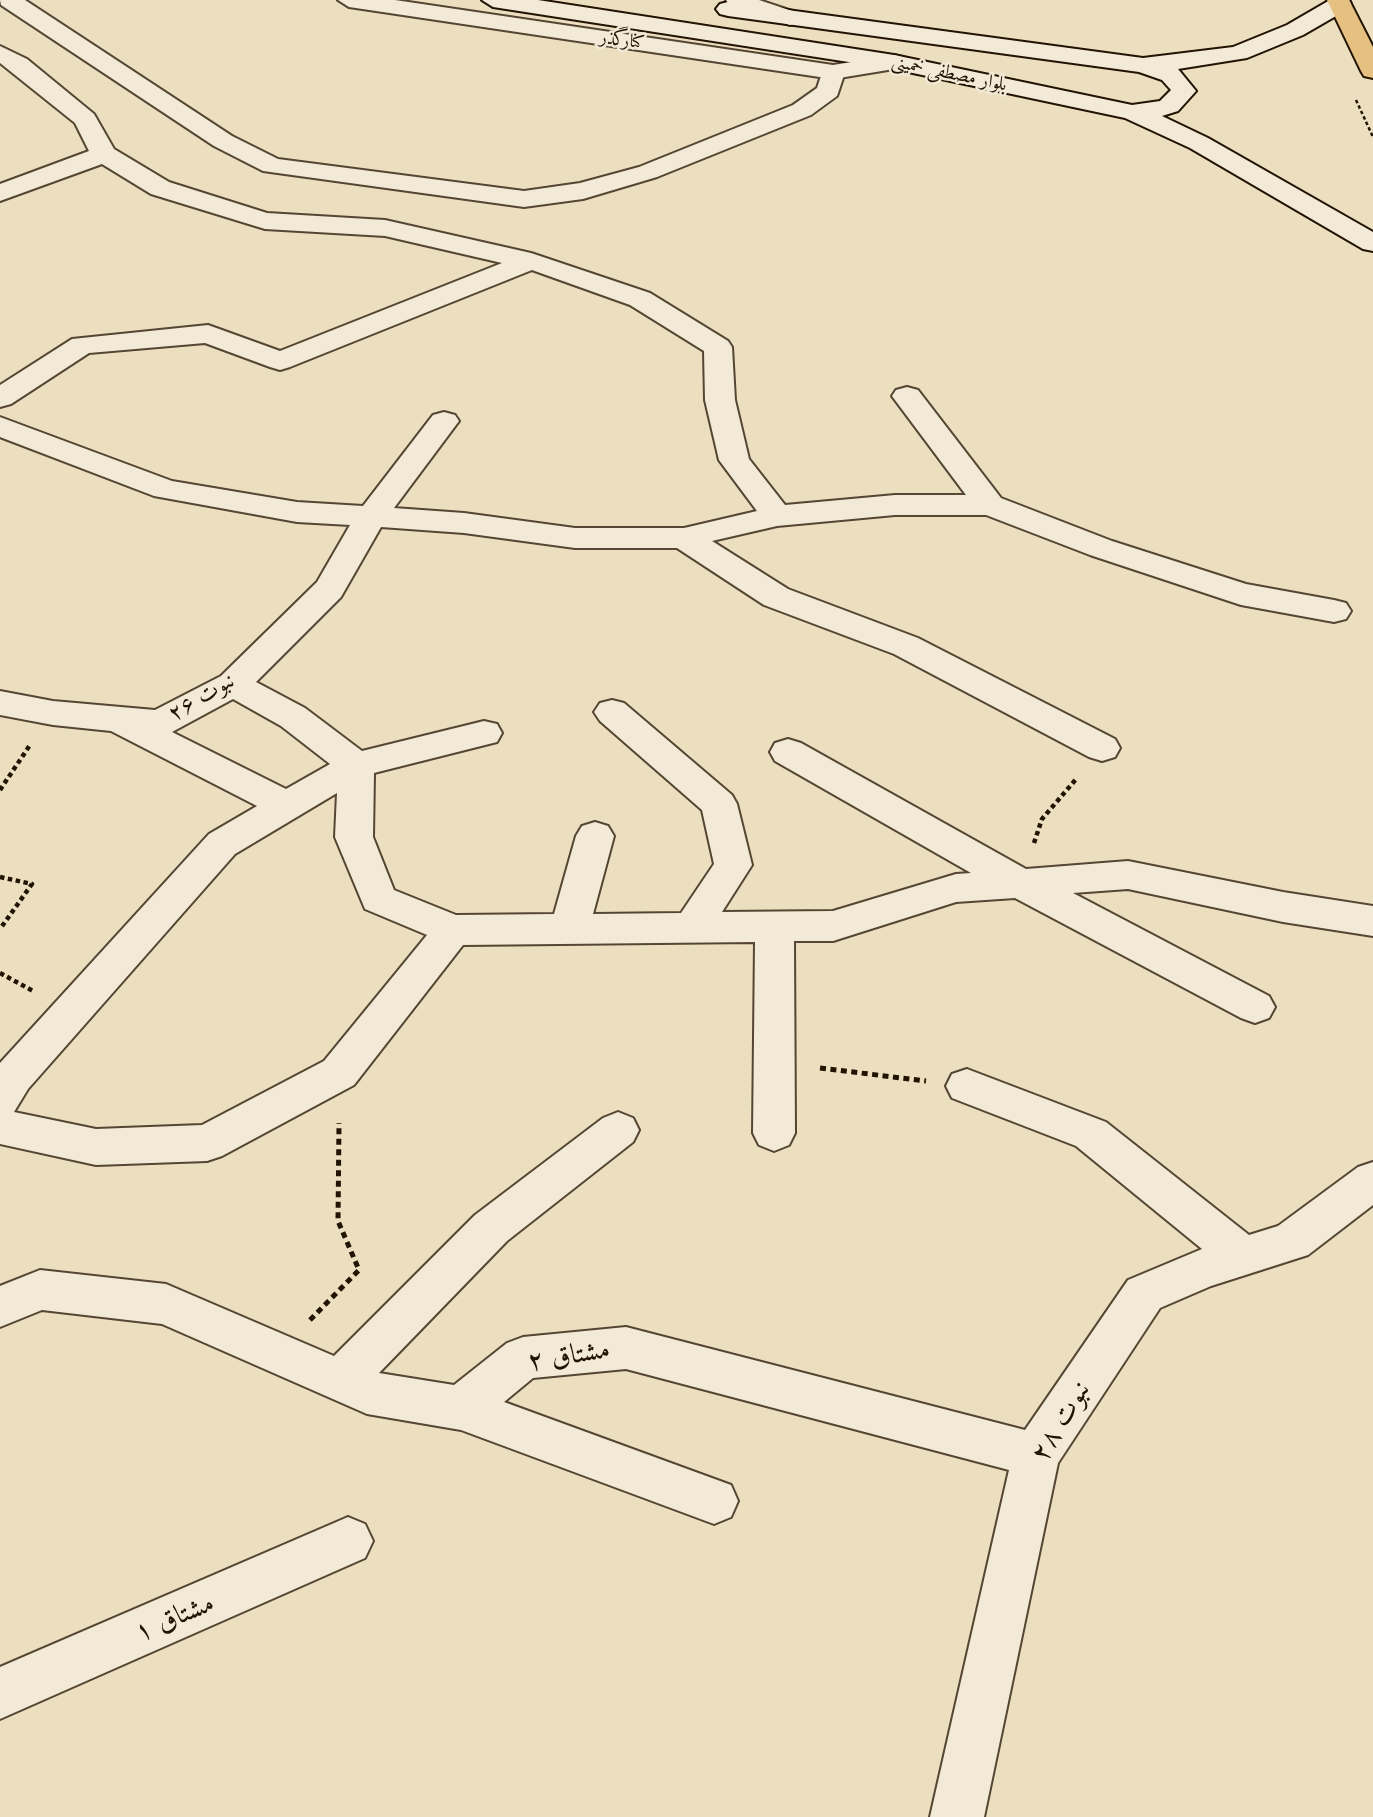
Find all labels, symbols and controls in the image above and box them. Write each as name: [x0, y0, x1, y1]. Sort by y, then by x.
street label: کنارگذر: [598, 27, 646, 55]
street label: بلوار مصطفی خمینی: [889, 51, 1009, 97]
street label: نبوت ۲۶: [164, 668, 240, 728]
street label: مشتاق ۲: [525, 1334, 613, 1380]
street label: نبوت ۲۸: [1025, 1376, 1099, 1468]
street label: مشتاق ۱: [130, 1587, 220, 1651]

